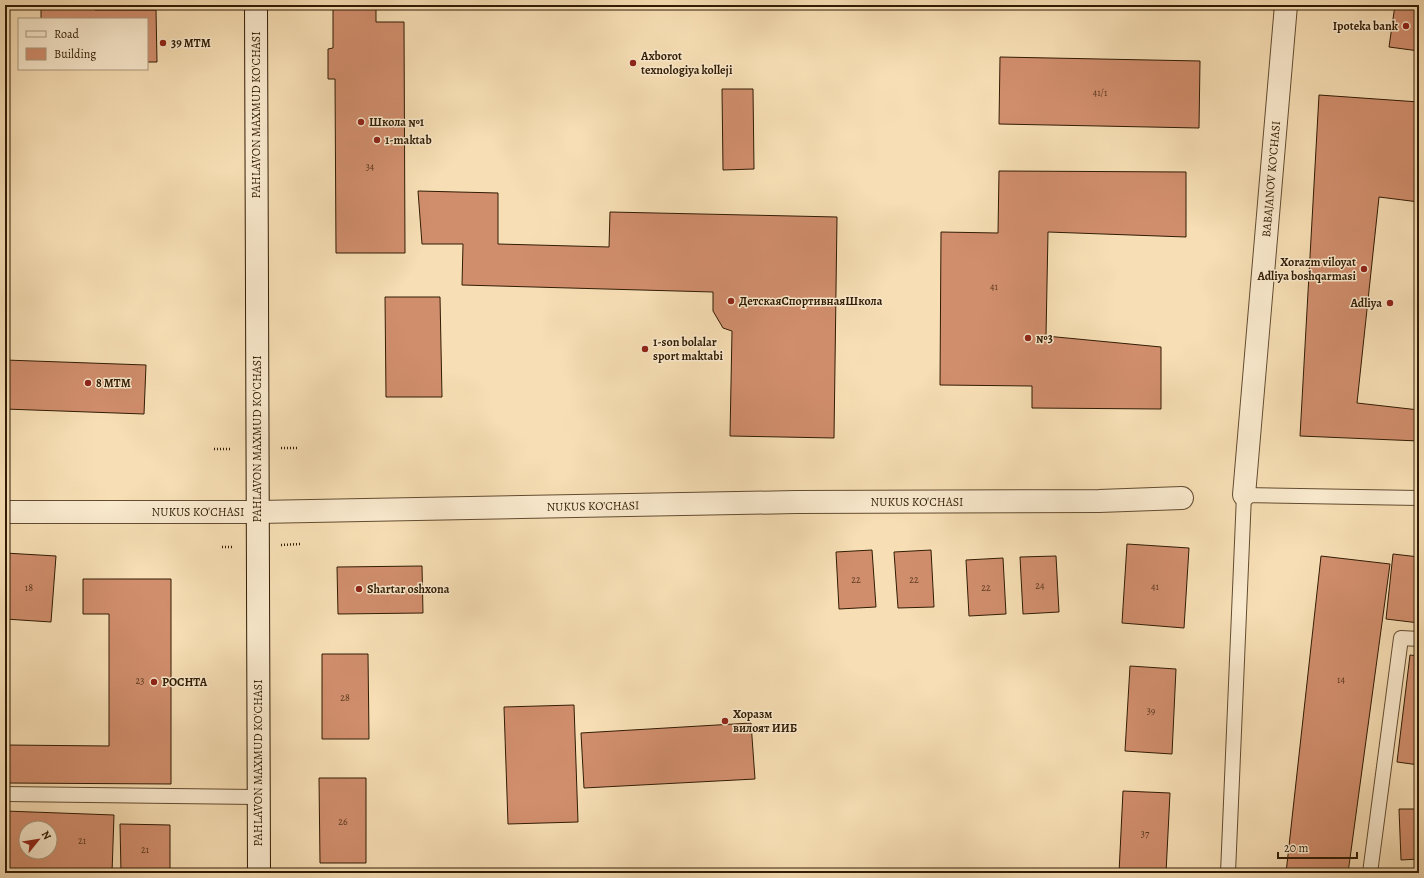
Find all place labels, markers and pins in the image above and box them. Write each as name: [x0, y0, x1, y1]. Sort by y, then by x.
place label: Ipoteka bank: [1333, 18, 1399, 34]
marker: Ipoteka bank: [1401, 21, 1411, 31]
place label: 39 MTM: [171, 35, 211, 51]
marker: 39 MTM: [158, 38, 168, 48]
place label: Axborot texnologiya kolleji: [640, 48, 733, 78]
marker: Axborot texnologiya kolleji: [628, 58, 638, 68]
place label: Школа №1: [369, 114, 425, 130]
marker: Школа №1: [356, 117, 366, 127]
place label: 1-maktab: [385, 132, 432, 148]
marker: 1-maktab: [372, 135, 382, 145]
place label: Xorazm viloyat Adliya boshqarmasi: [1256, 254, 1356, 284]
marker: Xorazm viloyat Adliya boshqarmasi: [1359, 264, 1369, 274]
place label: ДетскаяСпортивнаяШкола: [739, 293, 883, 309]
place label: Adliya: [1349, 295, 1382, 311]
marker: ДетскаяСпортивнаяШкола: [726, 296, 736, 306]
marker: Adliya: [1385, 298, 1395, 308]
place label: №3: [1036, 330, 1053, 346]
marker: №3: [1023, 333, 1033, 343]
place label: 1-son bolalar sport maktabi: [653, 334, 724, 364]
marker: 1-son bolalar sport maktabi: [640, 344, 650, 354]
place label: 8 MTM: [96, 375, 131, 391]
marker: 8 MTM: [83, 378, 93, 388]
place label: Shartar oshxona: [367, 581, 450, 597]
marker: Shartar oshxona: [354, 584, 364, 594]
place label: POCHTA: [162, 674, 208, 690]
marker: POCHTA: [149, 677, 159, 687]
place label: Хоразм вилоят ИИБ: [733, 706, 797, 736]
marker: Хоразм вилоят ИИБ: [720, 716, 730, 726]

